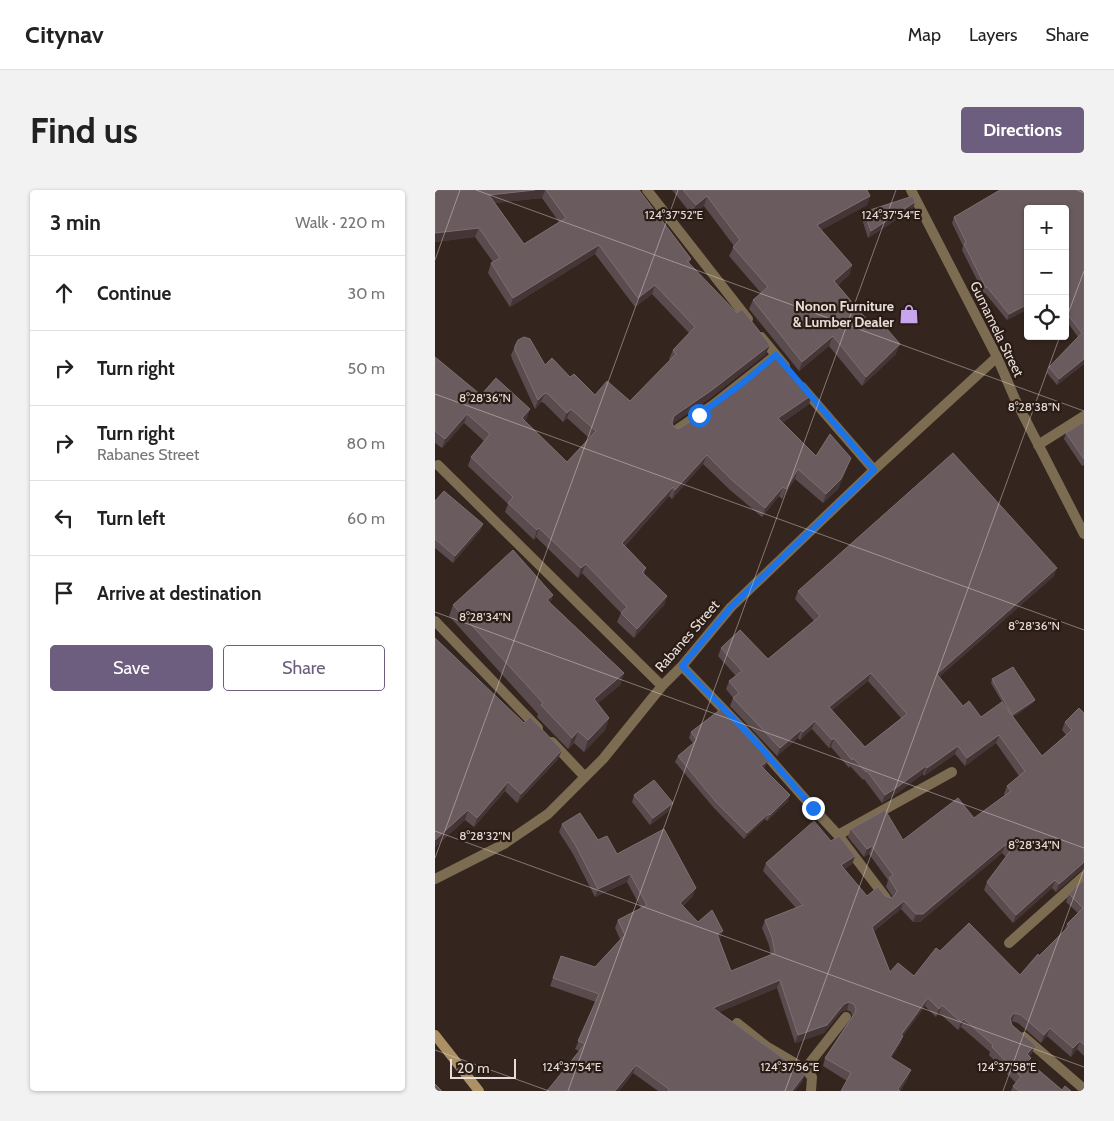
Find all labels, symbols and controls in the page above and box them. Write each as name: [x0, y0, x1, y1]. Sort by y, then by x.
text: Citynav: [25, 20, 104, 49]
text: Map: [908, 24, 941, 46]
text: Layers: [969, 24, 1018, 46]
text: Share: [1046, 24, 1089, 46]
button: Directions: [961, 107, 1084, 153]
text: Find us: [30, 109, 138, 152]
map controls: [1024, 205, 1069, 340]
button: +: [1024, 205, 1069, 250]
text: 124°37'52"E: [645, 207, 704, 222]
text: 124°37'54"E: [862, 207, 921, 222]
text: 3 min: [50, 210, 101, 235]
text: Walk · 220 m: [295, 213, 385, 232]
button: −: [1024, 250, 1069, 295]
street label: Gumamela Street: [966, 278, 1028, 380]
icon: ahead: [50, 279, 78, 307]
text: Continue: [97, 282, 171, 305]
text: 30 m: [348, 284, 385, 303]
button: locate: [1024, 295, 1069, 340]
place label: Nonon Furniture & Lumber Dealer: [793, 297, 894, 331]
shop icon: Nonon Furniture & Lumber Dealer: [898, 303, 920, 325]
icon: right: [50, 354, 78, 382]
text: Turn right: [97, 357, 175, 380]
text: 50 m: [348, 359, 385, 378]
text: 8°28'36"N: [459, 390, 511, 405]
text: 8°28'38"N: [1008, 399, 1060, 414]
route start: [688, 404, 711, 427]
text: Turn right: [97, 422, 175, 445]
icon: right: [50, 429, 78, 457]
text: 80 m: [347, 434, 385, 453]
text: Rabanes Street: [97, 445, 199, 464]
icon: left: [50, 504, 78, 532]
text: Turn left: [97, 507, 165, 530]
text: 60 m: [347, 509, 385, 528]
icon: arrive: [50, 579, 78, 607]
text: Arrive at destination: [97, 582, 261, 605]
street label: Rabanes Street: [651, 596, 723, 676]
text: 8°28'34"N: [459, 609, 511, 624]
text: 8°28'36"N: [1008, 618, 1060, 633]
button: Save: [50, 645, 213, 691]
button: Share: [223, 645, 385, 691]
route end: [802, 797, 825, 820]
text: 8°28'32"N: [459, 828, 511, 843]
text: 8°28'34"N: [1008, 837, 1060, 852]
scale bar: [450, 1056, 516, 1079]
text: 20 m: [457, 1059, 490, 1077]
text: 124°37'54"E: [543, 1059, 602, 1074]
text: 124°37'56"E: [761, 1059, 820, 1074]
text: 124°37'58"E: [977, 1059, 1037, 1074]

